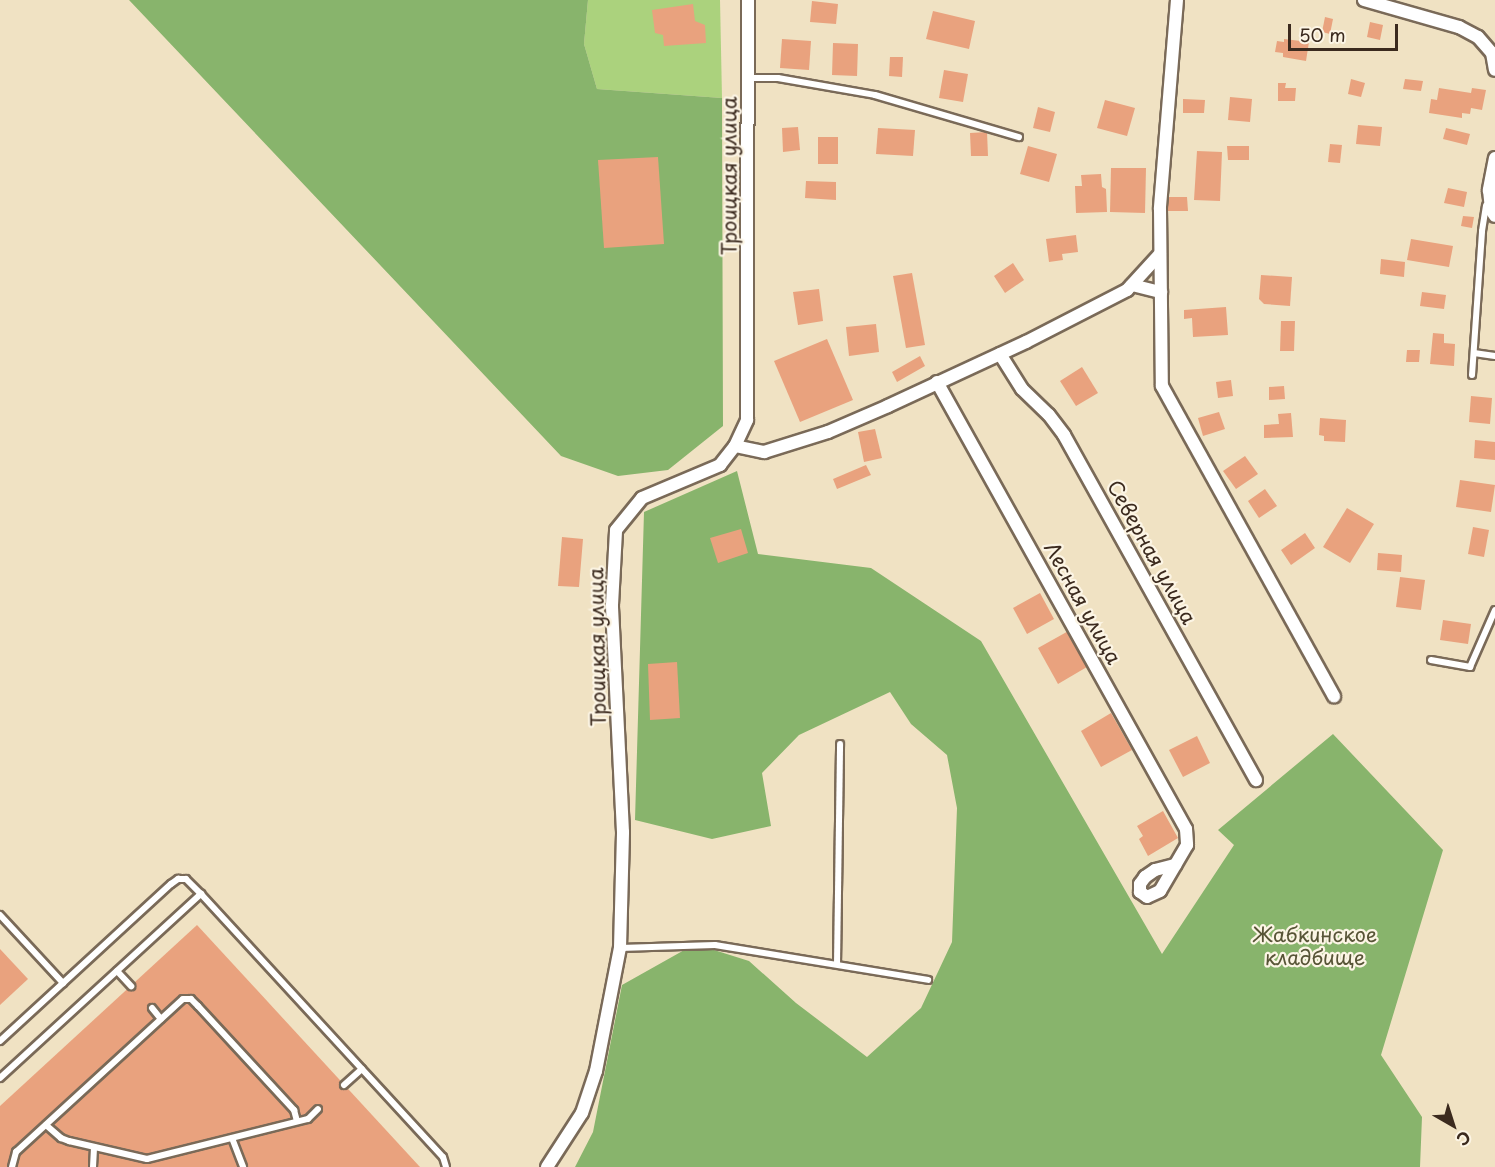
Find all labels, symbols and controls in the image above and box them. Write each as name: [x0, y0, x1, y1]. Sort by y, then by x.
scale bar: [1291, 12, 1400, 50]
text: 50 m: [1299, 21, 1346, 48]
street label: Троицкая улица: [717, 96, 741, 256]
street label: Северная улица: [1102, 475, 1202, 629]
street label: Лесная улица: [1039, 537, 1127, 669]
street label: Троицкая улица: [584, 567, 610, 727]
park label: Жабкинское кладбище: [1253, 922, 1377, 969]
north arrow: [1423, 1095, 1483, 1155]
text: С: [1452, 1126, 1477, 1152]

